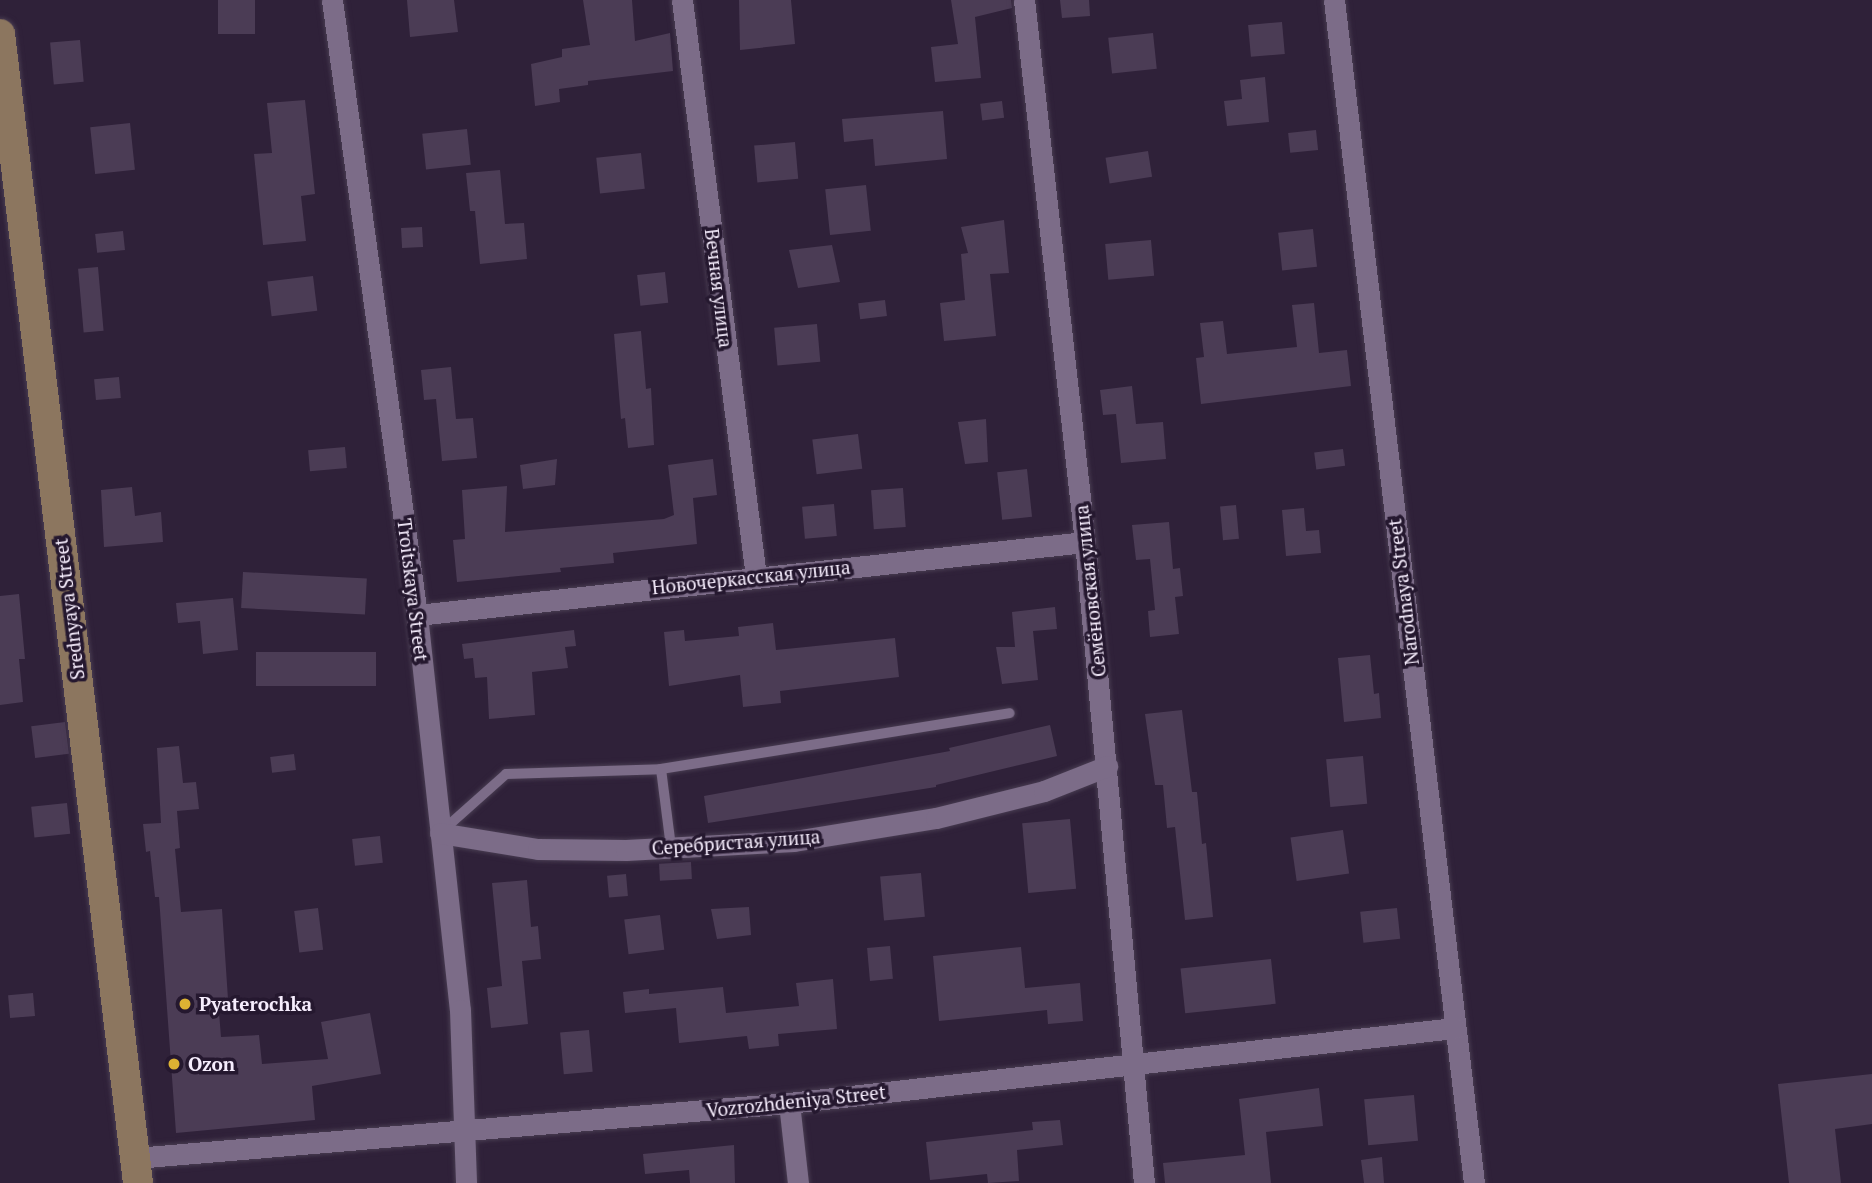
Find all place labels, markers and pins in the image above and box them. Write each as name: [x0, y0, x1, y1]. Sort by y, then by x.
place label: Pyaterochka: [199, 993, 312, 1015]
marker: Pyaterochka: [177, 996, 193, 1012]
place label: Ozon: [188, 1053, 235, 1075]
marker: Ozon: [166, 1056, 182, 1072]

